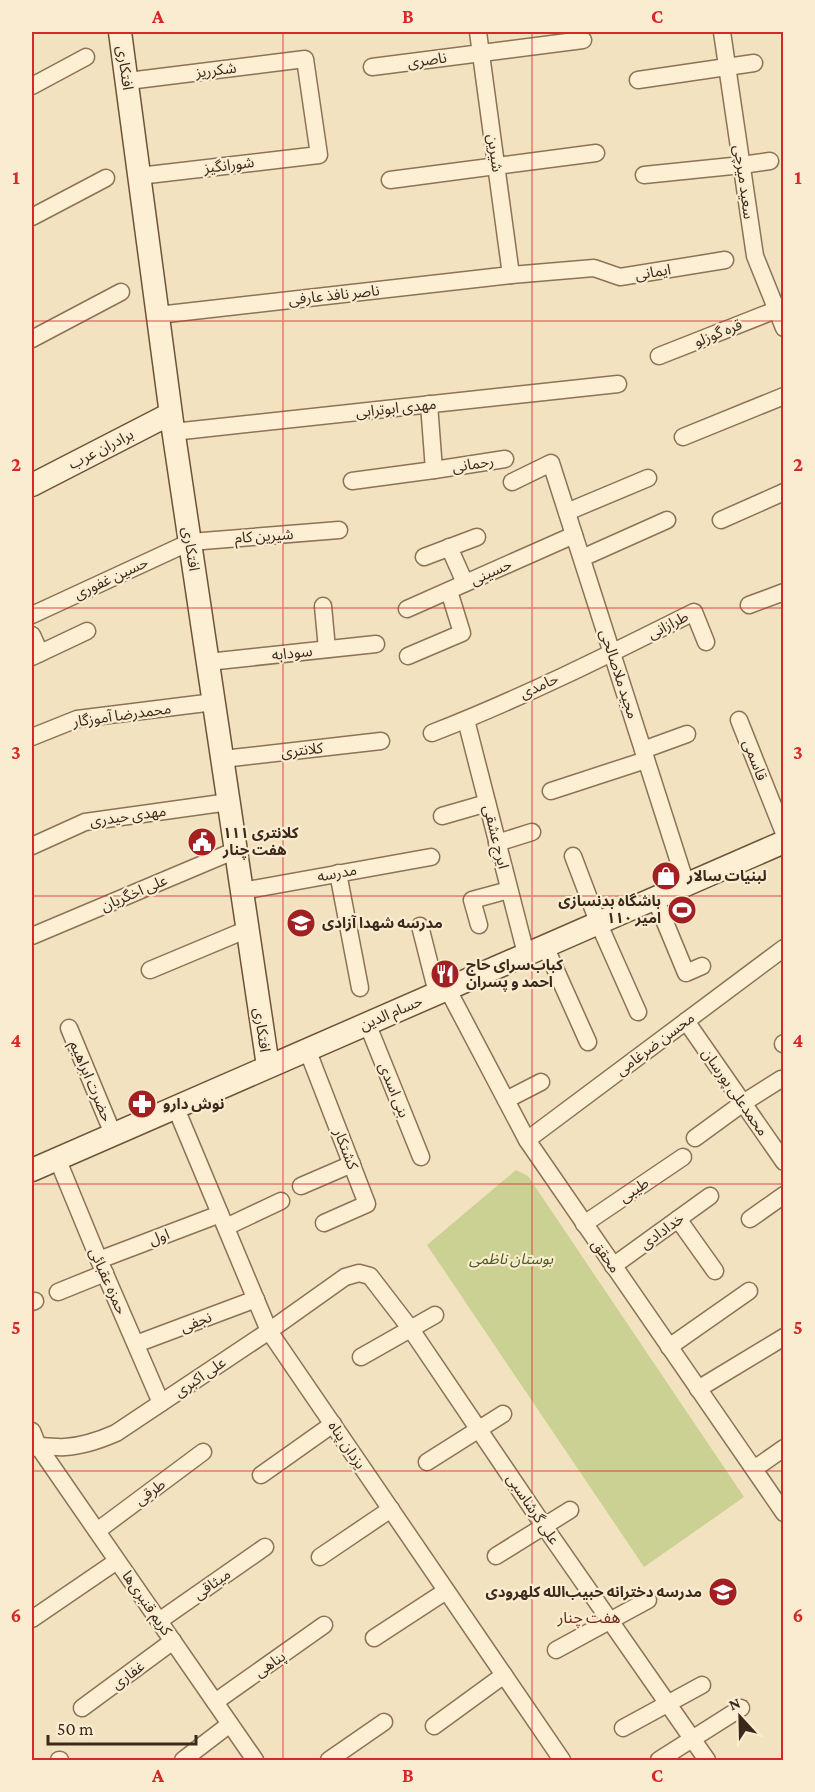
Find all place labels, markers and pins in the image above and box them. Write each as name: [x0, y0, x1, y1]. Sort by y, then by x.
place label: کلانتری ۱۱۱ هفت چنار: [222, 825, 299, 860]
public building icon: کلانتری ۱۱۱ هفت چنار: [186, 826, 218, 858]
shop icon: لبنیات سالار: [650, 860, 682, 892]
place label: لبنیات سالار: [686, 868, 767, 885]
place label: باشگاه بدنسازی امیر ۱۱۰: [558, 892, 661, 927]
sports icon: باشگاه بدنسازی امیر ۱۱۰: [666, 894, 698, 926]
school or university icon: مدرسه شهدا آزادی: [285, 907, 317, 939]
place label: مدرسه شهدا آزادی: [322, 915, 443, 932]
place label: کباب‌سرای حاج احمد و پسران: [466, 957, 563, 992]
restaurant icon: کباب‌سرای حاج احمد و پسران: [429, 958, 461, 990]
pharmacy icon: نوش دارو: [126, 1088, 158, 1120]
place label: نوش دارو: [163, 1096, 225, 1113]
school or university icon: مدرسه دخترانه حبیب‌الله کلهرودی: [707, 1576, 739, 1608]
place label: مدرسه دخترانه حبیب‌الله کلهرودی: [486, 1584, 702, 1601]

